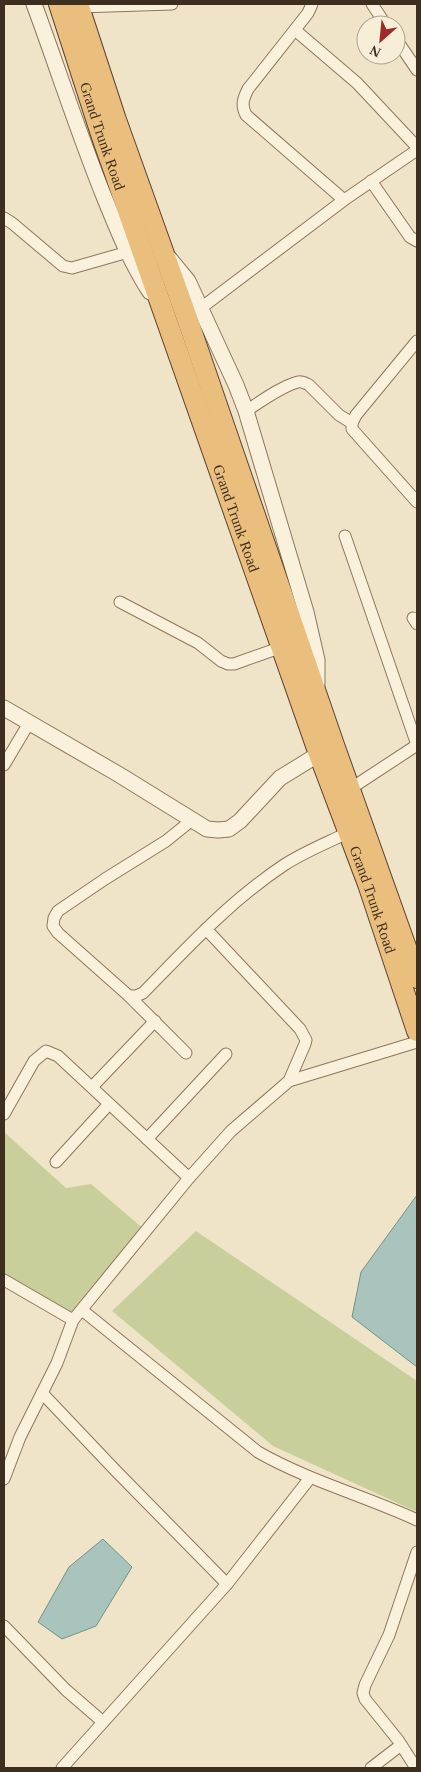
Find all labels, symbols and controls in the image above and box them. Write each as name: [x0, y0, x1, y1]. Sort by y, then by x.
north arrow: [356, 15, 406, 65]
text: N: [367, 42, 383, 60]
street label: Grand Trunk Road: [77, 80, 128, 192]
street label: Grand Trunk Road: [210, 463, 263, 575]
street label: Grand Trunk Road: [346, 844, 399, 956]

